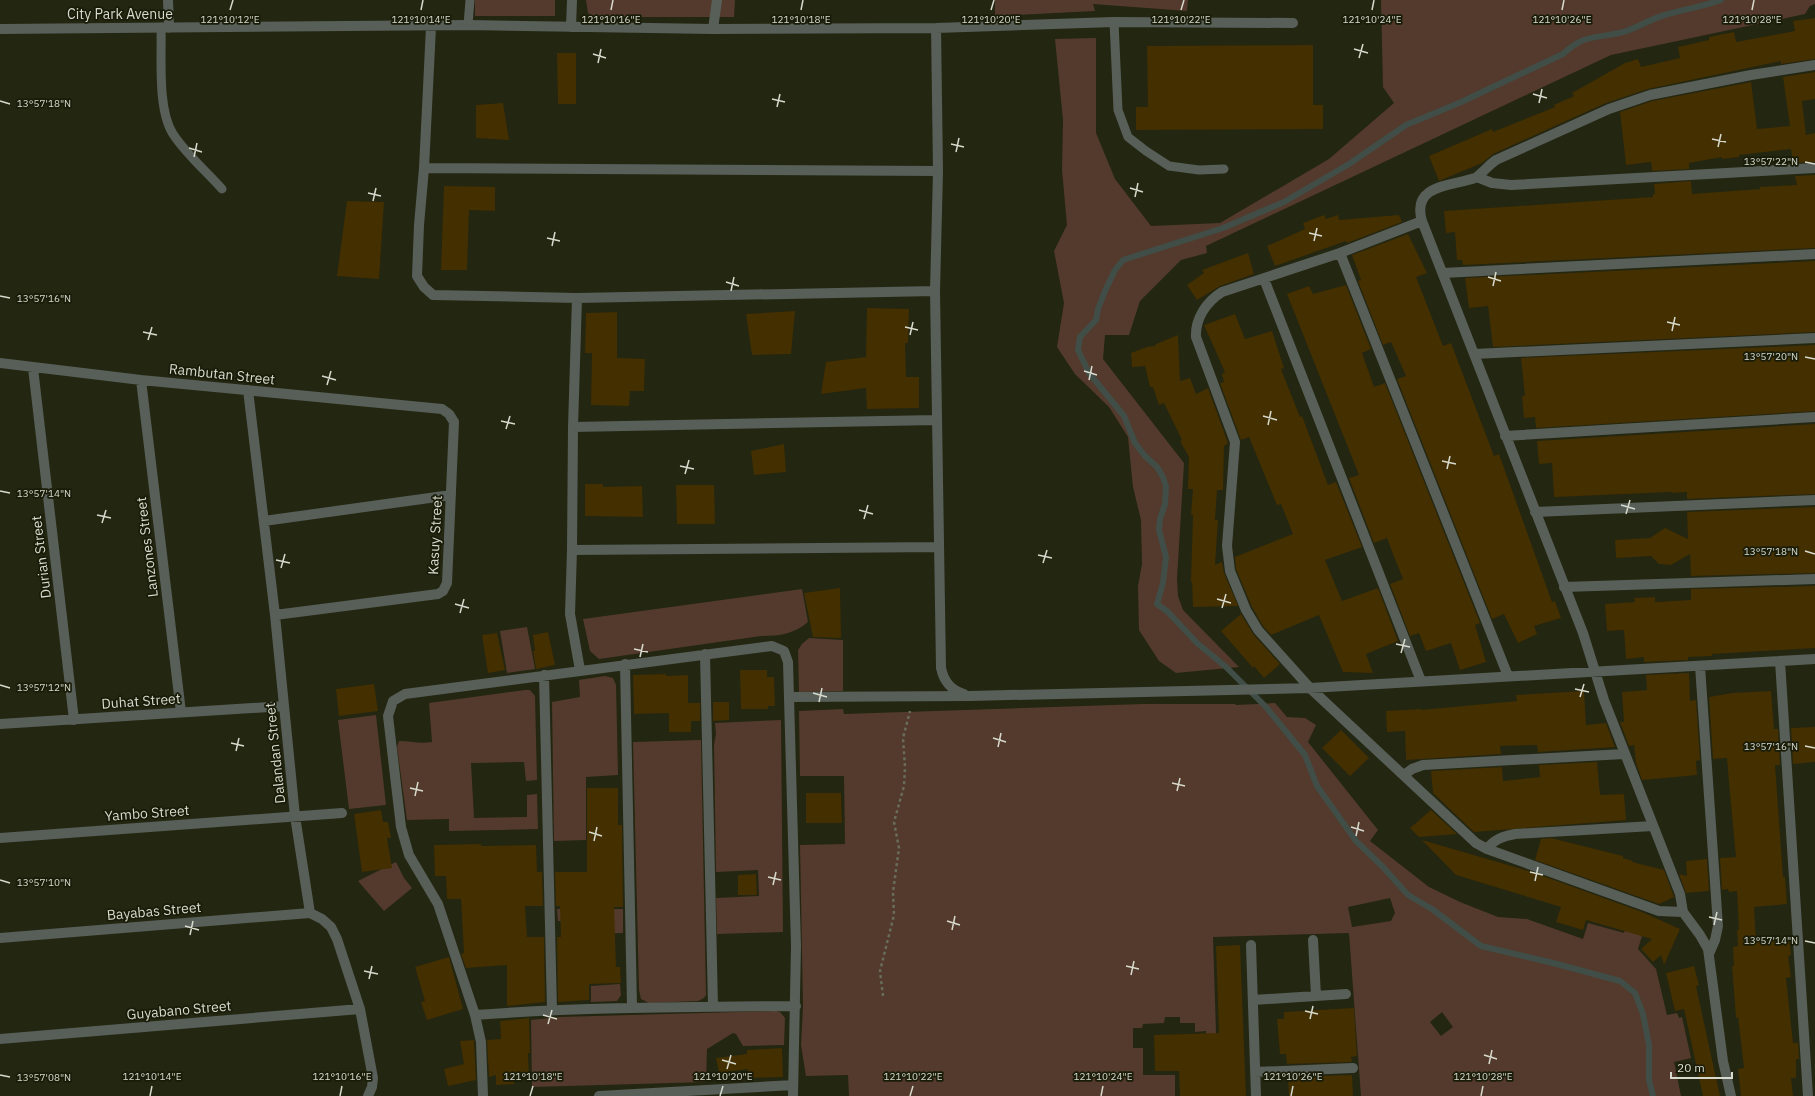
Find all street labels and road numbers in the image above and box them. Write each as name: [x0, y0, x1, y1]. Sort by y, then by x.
street label: City Park Avenue: [67, 5, 173, 23]
street label: Rambutan Street: [168, 359, 276, 389]
street label: Kasuy Street: [424, 495, 446, 575]
street label: Lanzones Street: [132, 496, 162, 598]
street label: Durian Street: [27, 515, 55, 599]
street label: Duhat Street: [101, 689, 181, 713]
street label: Dalandan Street: [261, 702, 289, 804]
street label: Yambo Street: [104, 801, 190, 825]
street label: Bayabas Street: [106, 898, 202, 924]
street label: Guyabano Street: [126, 996, 232, 1024]

